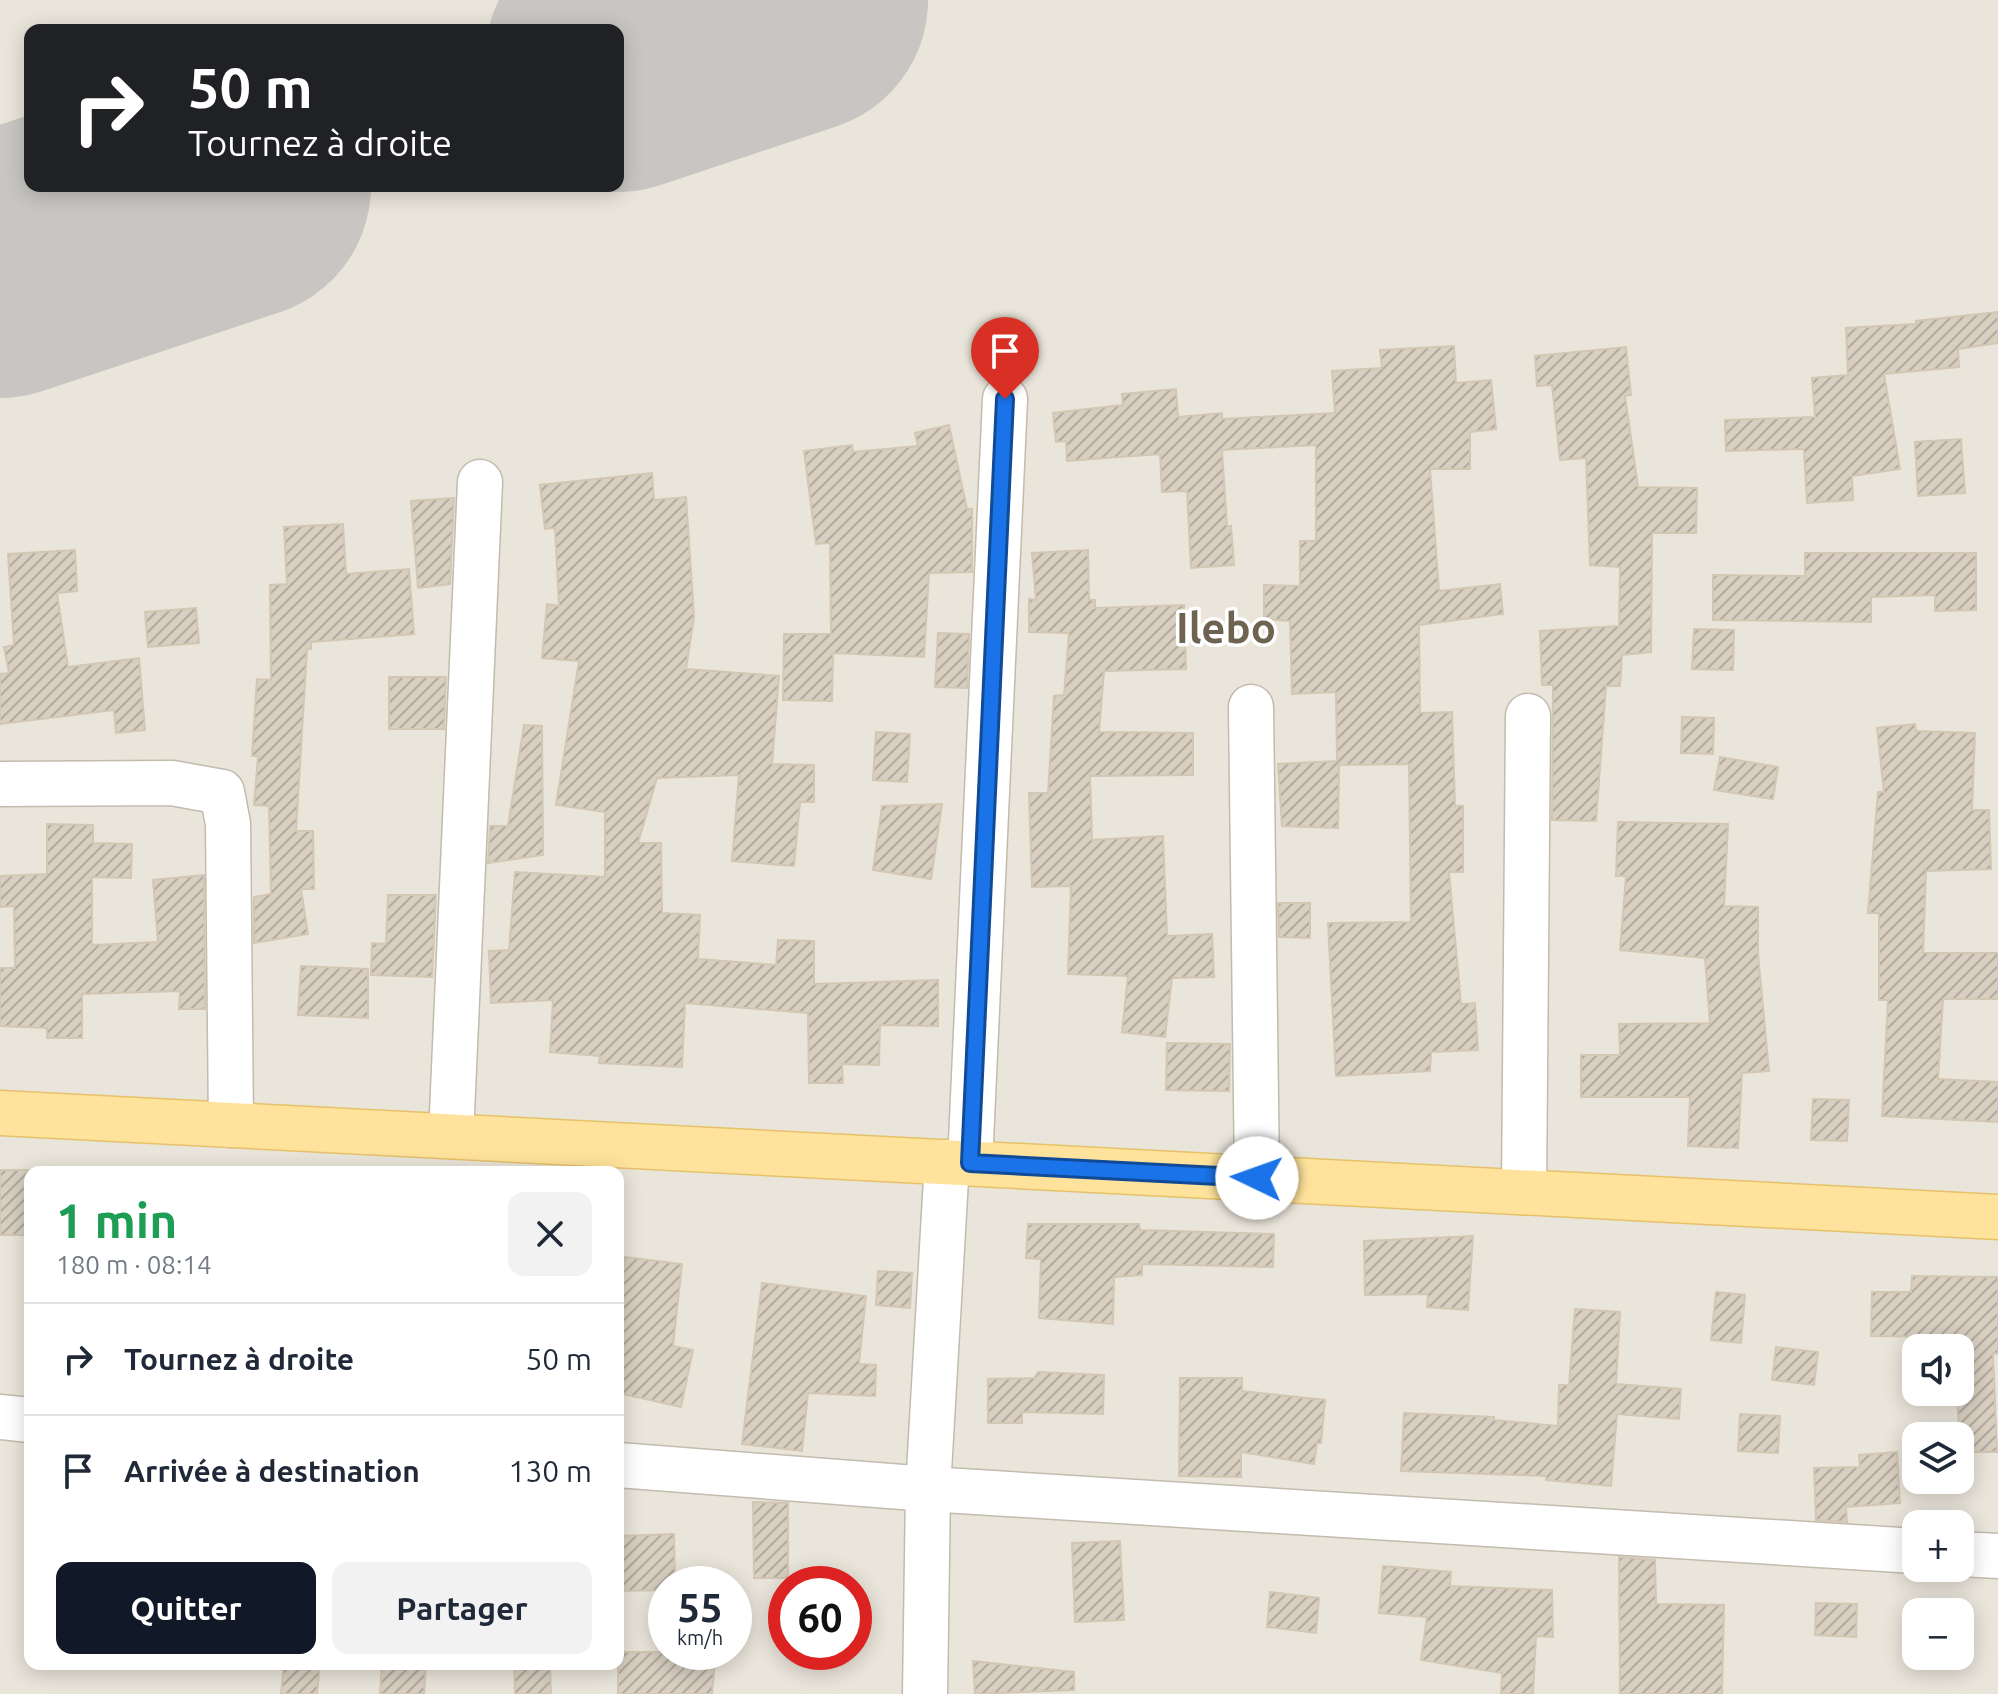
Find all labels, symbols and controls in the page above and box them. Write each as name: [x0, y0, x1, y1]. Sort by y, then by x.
icon: right: [56, 56, 160, 160]
text: 50 m: [188, 56, 313, 119]
text: Tournez à droite: [188, 122, 452, 163]
pin: [971, 317, 1039, 399]
icon: arrive: [983, 329, 1027, 373]
district label: Ilebo: [1176, 604, 1276, 651]
position arrow: [1215, 1136, 1299, 1220]
button: close: [508, 1192, 592, 1276]
text: 1 min: [56, 1193, 177, 1247]
text: 180 m · 08:14: [56, 1250, 212, 1279]
map controls: [1902, 1334, 1974, 1670]
button: sound: [1902, 1334, 1974, 1406]
icon: right: [56, 1337, 100, 1381]
text: Tournez à droite: [124, 1342, 354, 1376]
text: 50 m: [525, 1342, 592, 1376]
button: layers: [1902, 1422, 1974, 1494]
icon: arrive: [56, 1449, 100, 1493]
text: Arrivée à destination: [124, 1454, 420, 1488]
text: 130 m: [508, 1454, 592, 1488]
button: +: [1902, 1510, 1974, 1582]
button: Quitter: [56, 1562, 316, 1654]
button: Partager: [332, 1562, 592, 1654]
speed limit sign: 60: [768, 1566, 872, 1670]
text: 55: [677, 1585, 723, 1630]
button: −: [1902, 1598, 1974, 1670]
text: km/h: [677, 1626, 723, 1649]

